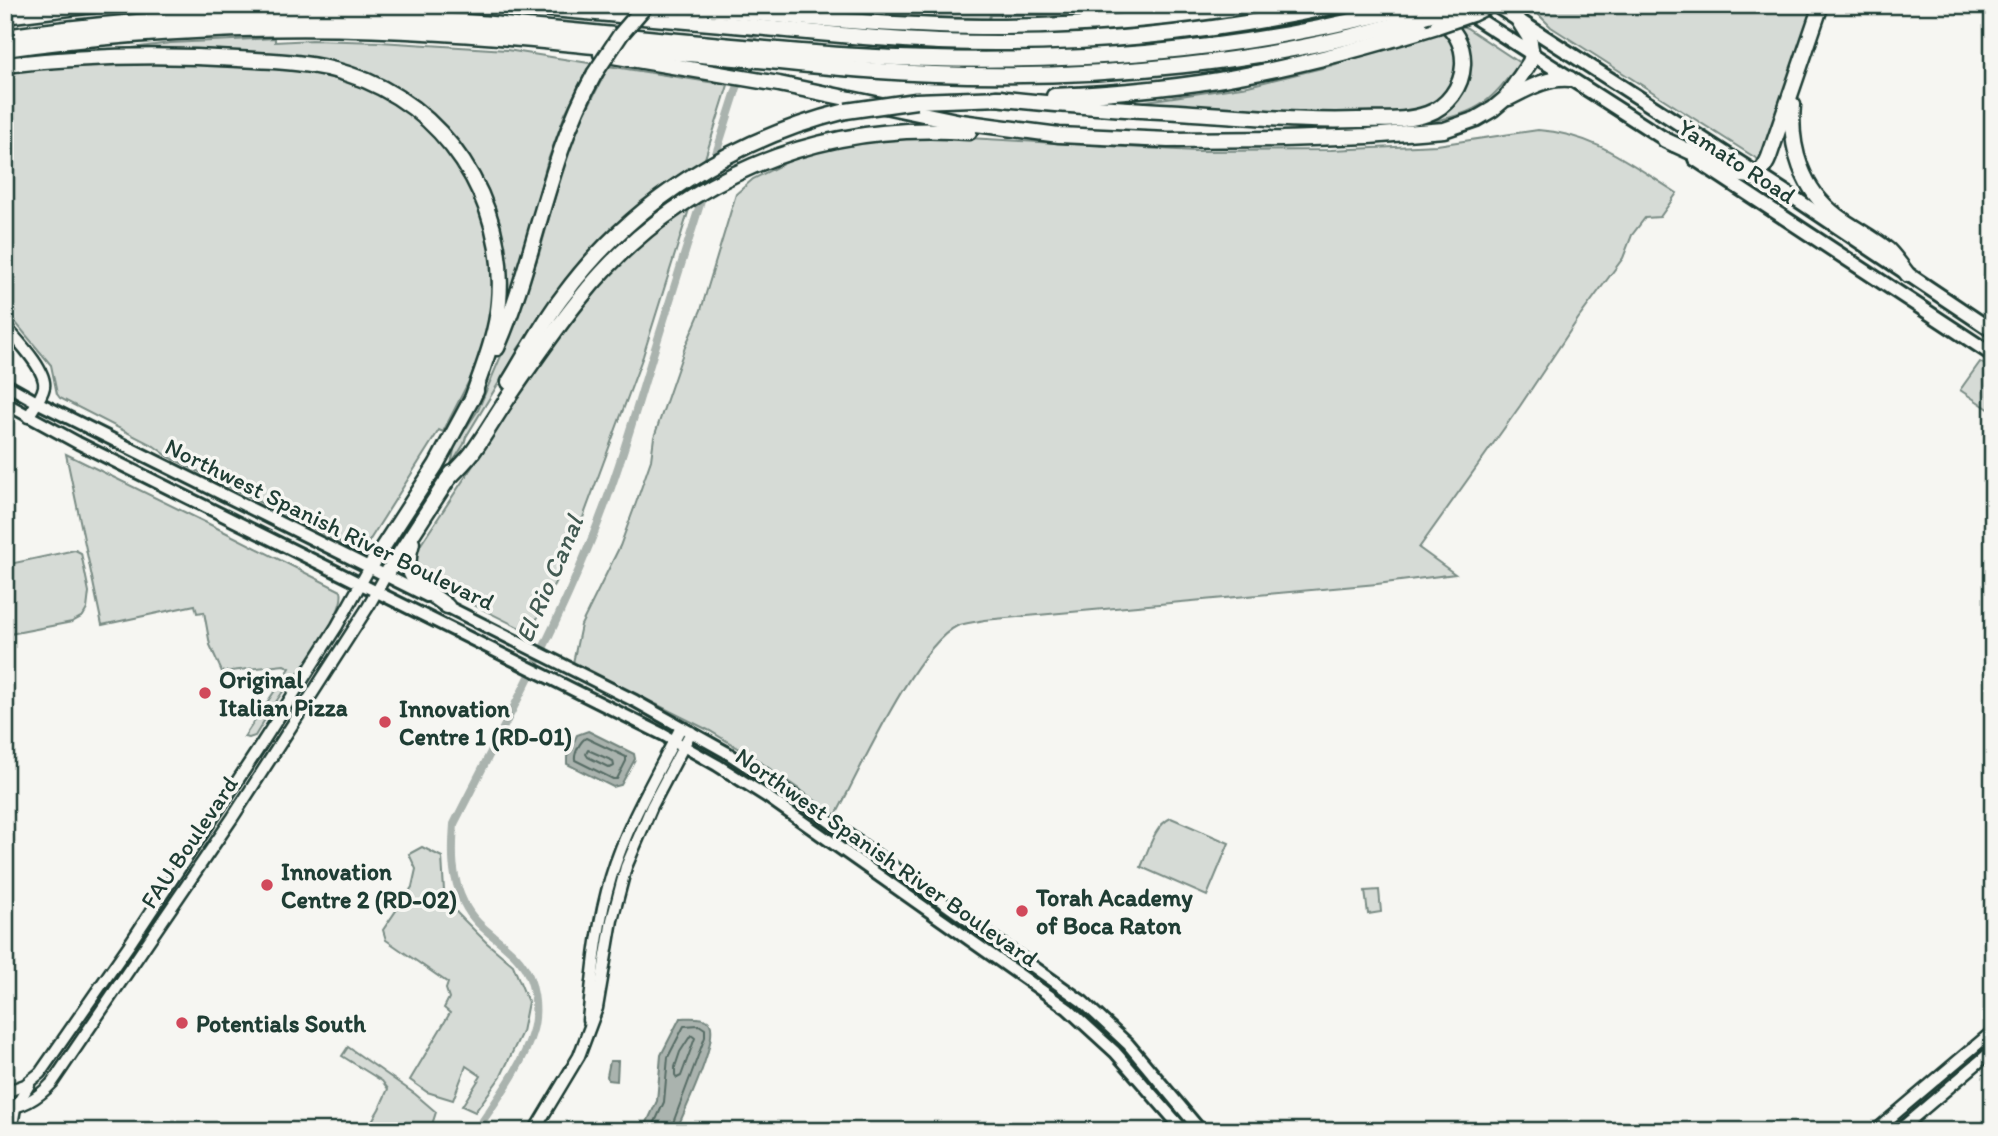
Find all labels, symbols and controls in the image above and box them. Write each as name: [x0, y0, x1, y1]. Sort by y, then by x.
street label: Yamato Road: [1673, 112, 1801, 210]
street label: Northwest Spanish River Boulevard: [161, 431, 499, 617]
water label: El Rio Canal: [508, 509, 591, 647]
place label: Original Italian Pizza: [219, 665, 348, 722]
marker: Original Italian Pizza: [197, 685, 213, 701]
place label: Innovation Centre 1 (RD-01): [399, 694, 572, 752]
marker: Innovation Centre 1 (RD-01): [377, 714, 393, 730]
street label: Northwest Spanish River Boulevard: [730, 741, 1044, 973]
street label: FAU Boulevard: [134, 770, 244, 914]
place label: Innovation Centre 2 (RD-02): [281, 857, 457, 915]
marker: Innovation Centre 2 (RD-02): [259, 877, 275, 893]
place label: Torah Academy of Boca Raton: [1035, 883, 1193, 940]
marker: Torah Academy of Boca Raton: [1014, 903, 1030, 919]
place label: Potentials South: [196, 1009, 367, 1038]
marker: Potentials South: [174, 1015, 190, 1031]

